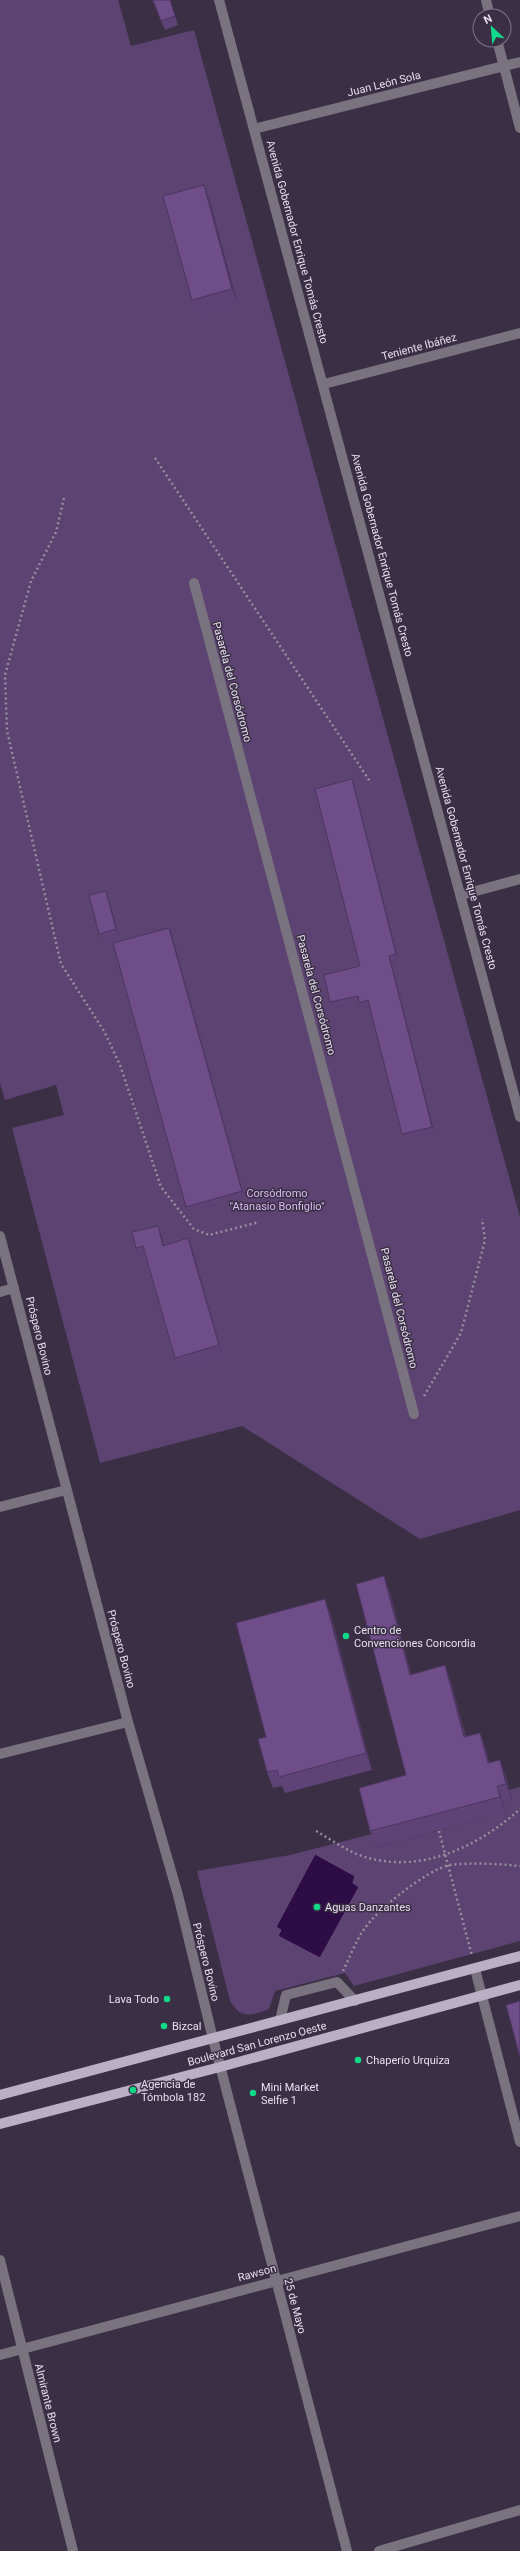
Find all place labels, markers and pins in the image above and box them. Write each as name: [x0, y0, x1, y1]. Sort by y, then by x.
place label: Centro de Convenciones Concordia: [354, 1624, 476, 1650]
marker: Centro de Convenciones Concordia: [341, 1631, 351, 1641]
place label: Aguas Danzantes: [325, 1901, 411, 1914]
marker: Aguas Danzantes: [312, 1902, 322, 1912]
place label: Lava Todo: [109, 1993, 159, 2006]
marker: Lava Todo: [162, 1994, 172, 2004]
place label: Bizcal: [172, 2020, 201, 2033]
marker: Bizcal: [159, 2021, 169, 2031]
place label: Chaperío Urquiza: [366, 2054, 450, 2067]
marker: Chaperío Urquiza: [353, 2055, 363, 2065]
place label: Agencia de Tómbola 182: [141, 2078, 205, 2104]
place label: Mini Market Selfie 1: [261, 2081, 319, 2107]
marker: Agencia de Tómbola 182: [128, 2085, 138, 2095]
marker: Mini Market Selfie 1: [248, 2088, 258, 2098]

